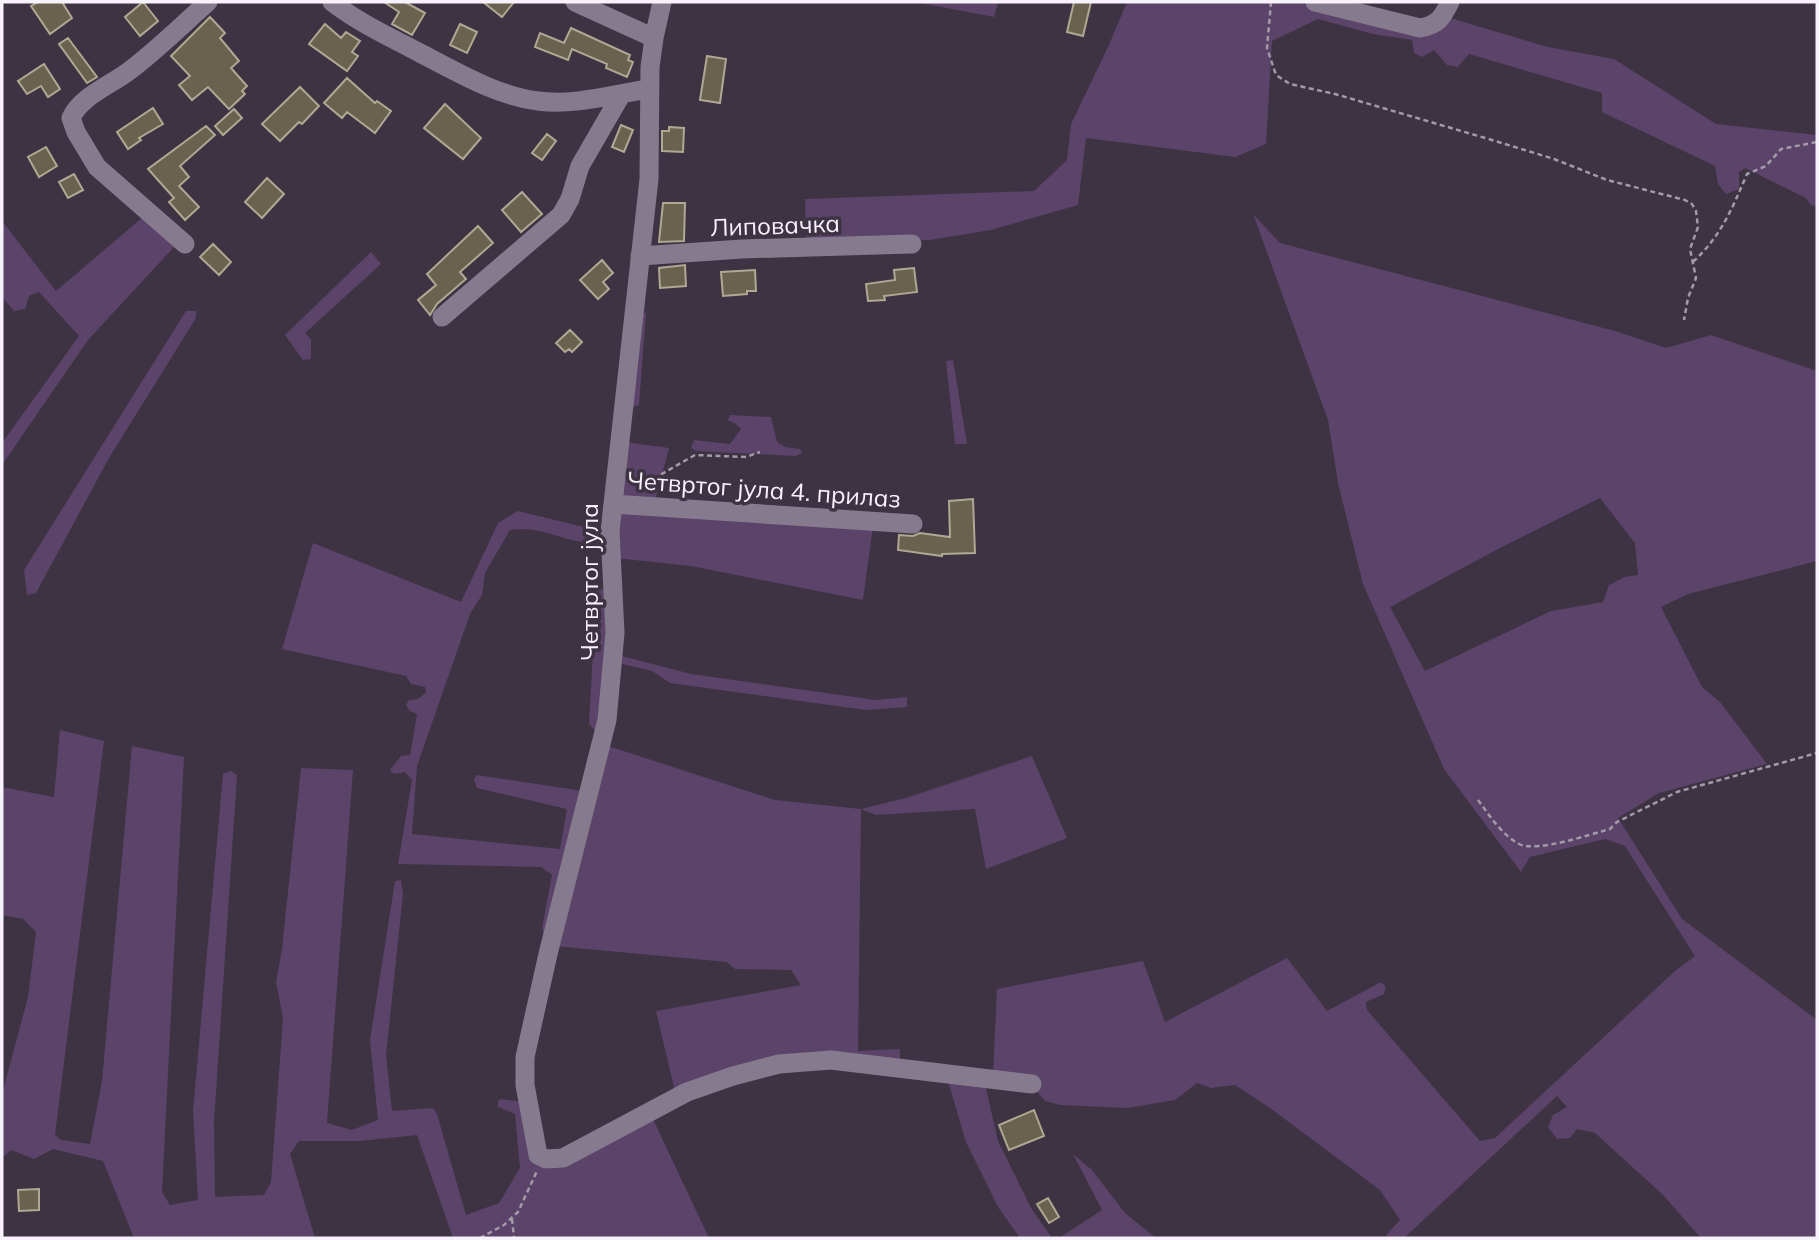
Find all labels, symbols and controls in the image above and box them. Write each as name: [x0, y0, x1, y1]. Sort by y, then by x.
street label: Липовачка: [710, 208, 840, 242]
street label: Четвртог јула 4. прилаз: [626, 464, 902, 514]
street label: Четвртог јула: [574, 503, 604, 661]

